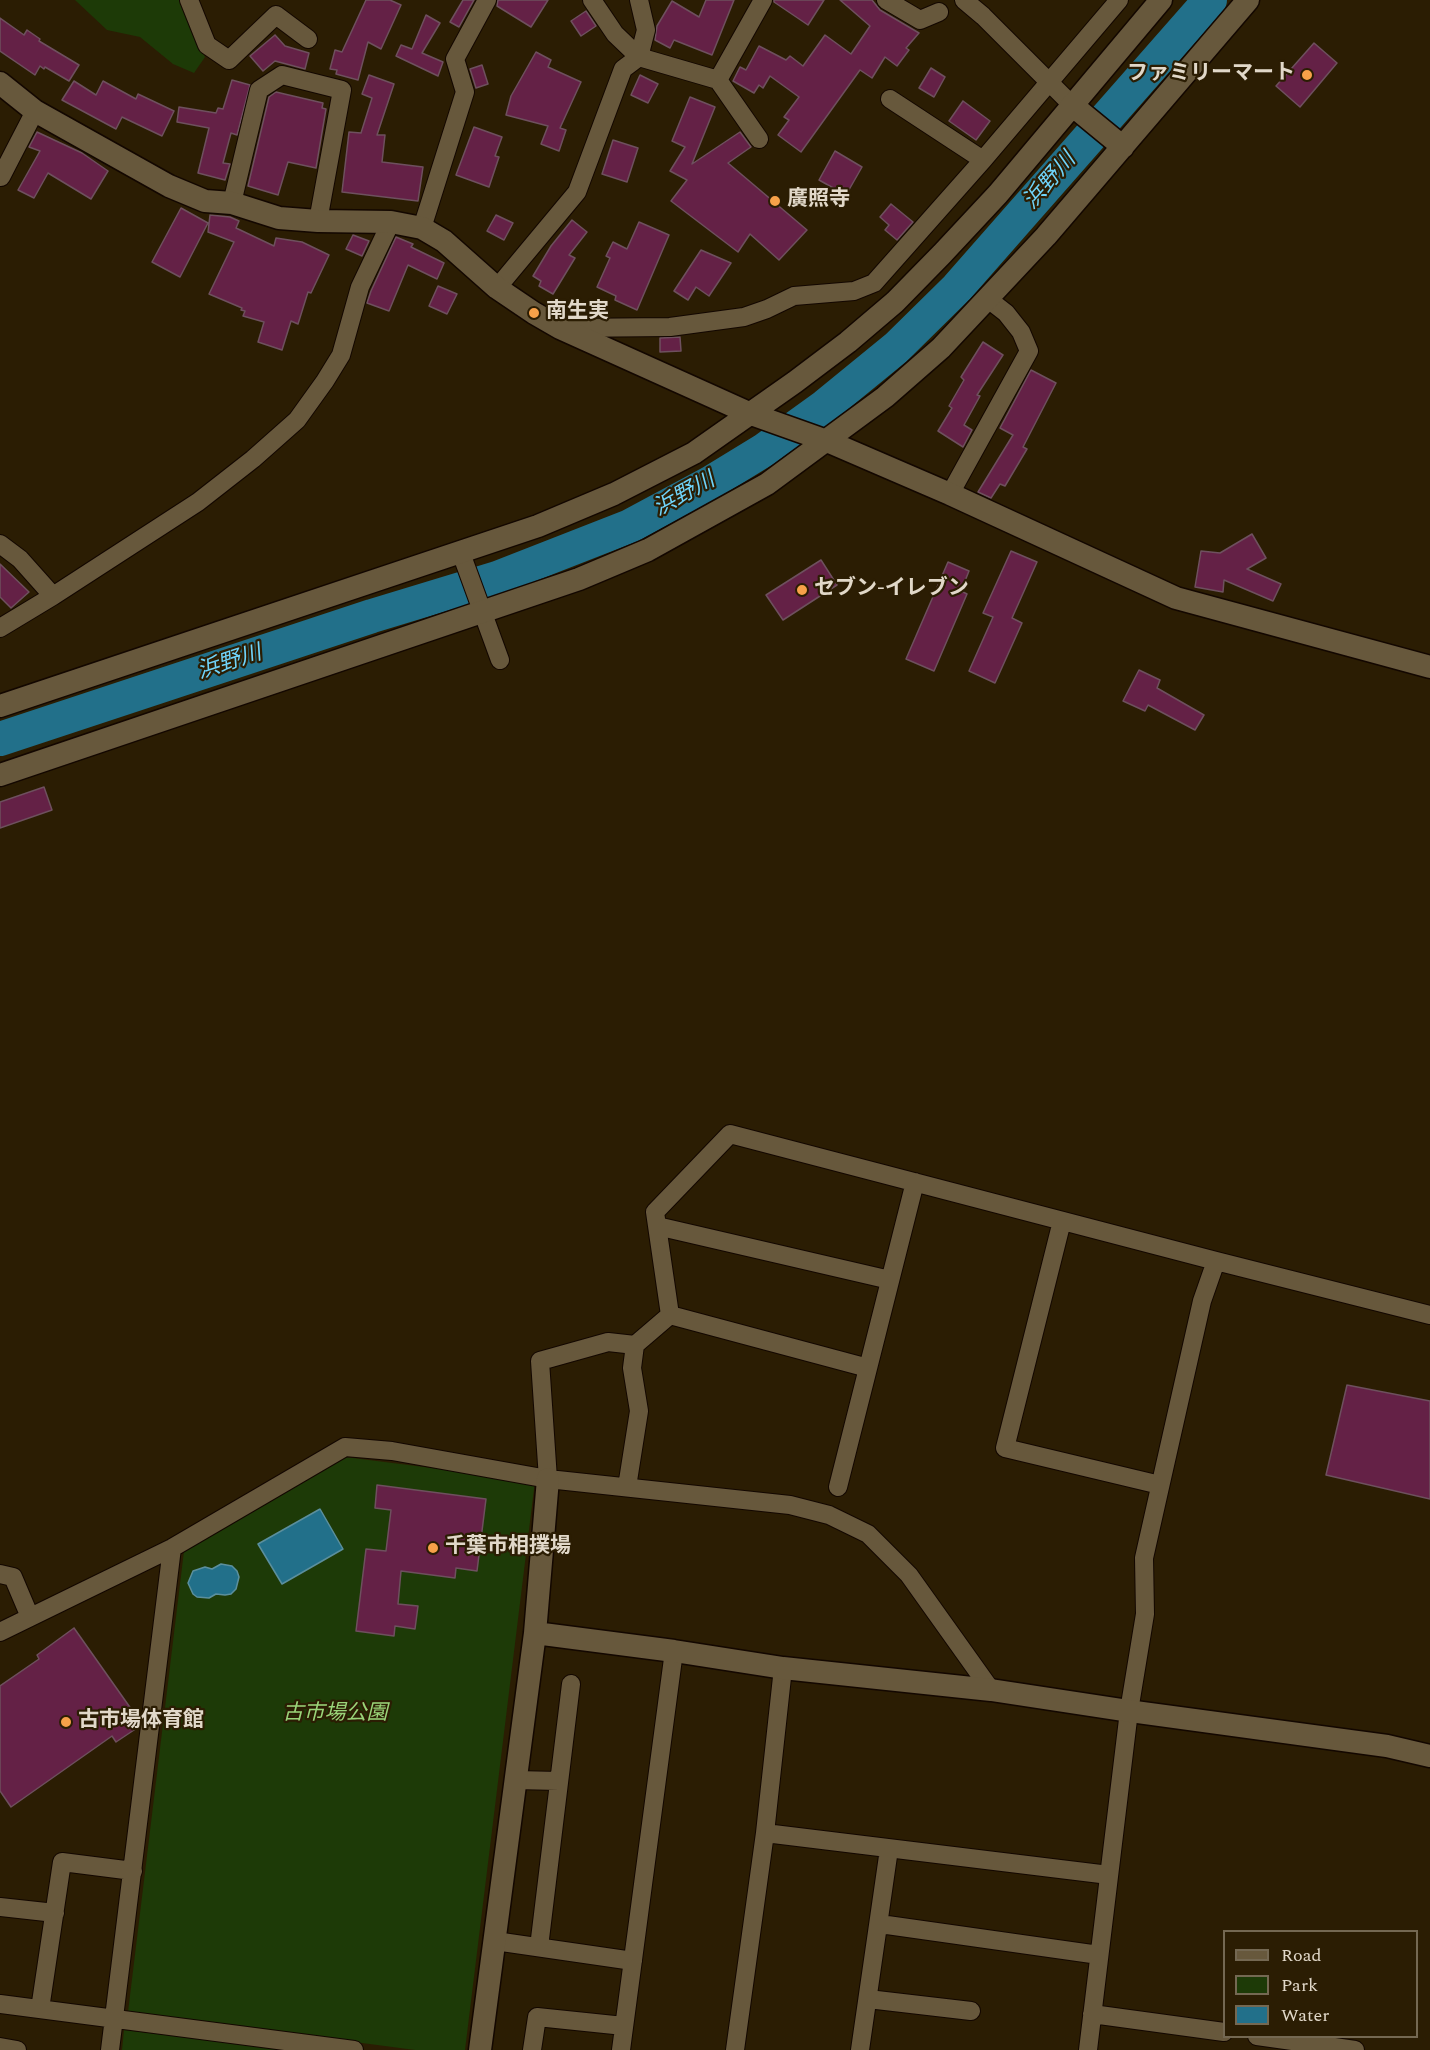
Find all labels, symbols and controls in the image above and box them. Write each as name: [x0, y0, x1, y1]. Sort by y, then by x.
place label: ファミリーマート: [1127, 62, 1295, 88]
marker: ファミリーマート: [1300, 68, 1314, 82]
water label: 浜野川: [1019, 148, 1083, 216]
place label: 廣照寺: [787, 188, 850, 214]
marker: 廣照寺: [768, 194, 782, 208]
place label: 南生実: [546, 300, 609, 326]
marker: 南生実: [527, 306, 541, 320]
water label: 浜野川: [650, 468, 720, 524]
place label: セブン-イレブン: [814, 577, 969, 603]
marker: セブン-イレブン: [795, 583, 809, 597]
water label: 浜野川: [195, 641, 265, 687]
place label: 千葉市相撲場: [445, 1535, 571, 1561]
marker: 千葉市相撲場: [426, 1541, 440, 1555]
park label: 古市場公園: [283, 1702, 387, 1728]
place label: 古市場体育館: [78, 1709, 204, 1735]
marker: 古市場体育館: [59, 1715, 73, 1729]
legend: [1223, 1930, 1418, 2038]
text: Road: [1281, 1942, 1322, 1969]
text: Park: [1281, 1972, 1318, 1999]
text: Water: [1281, 2002, 1329, 2029]

